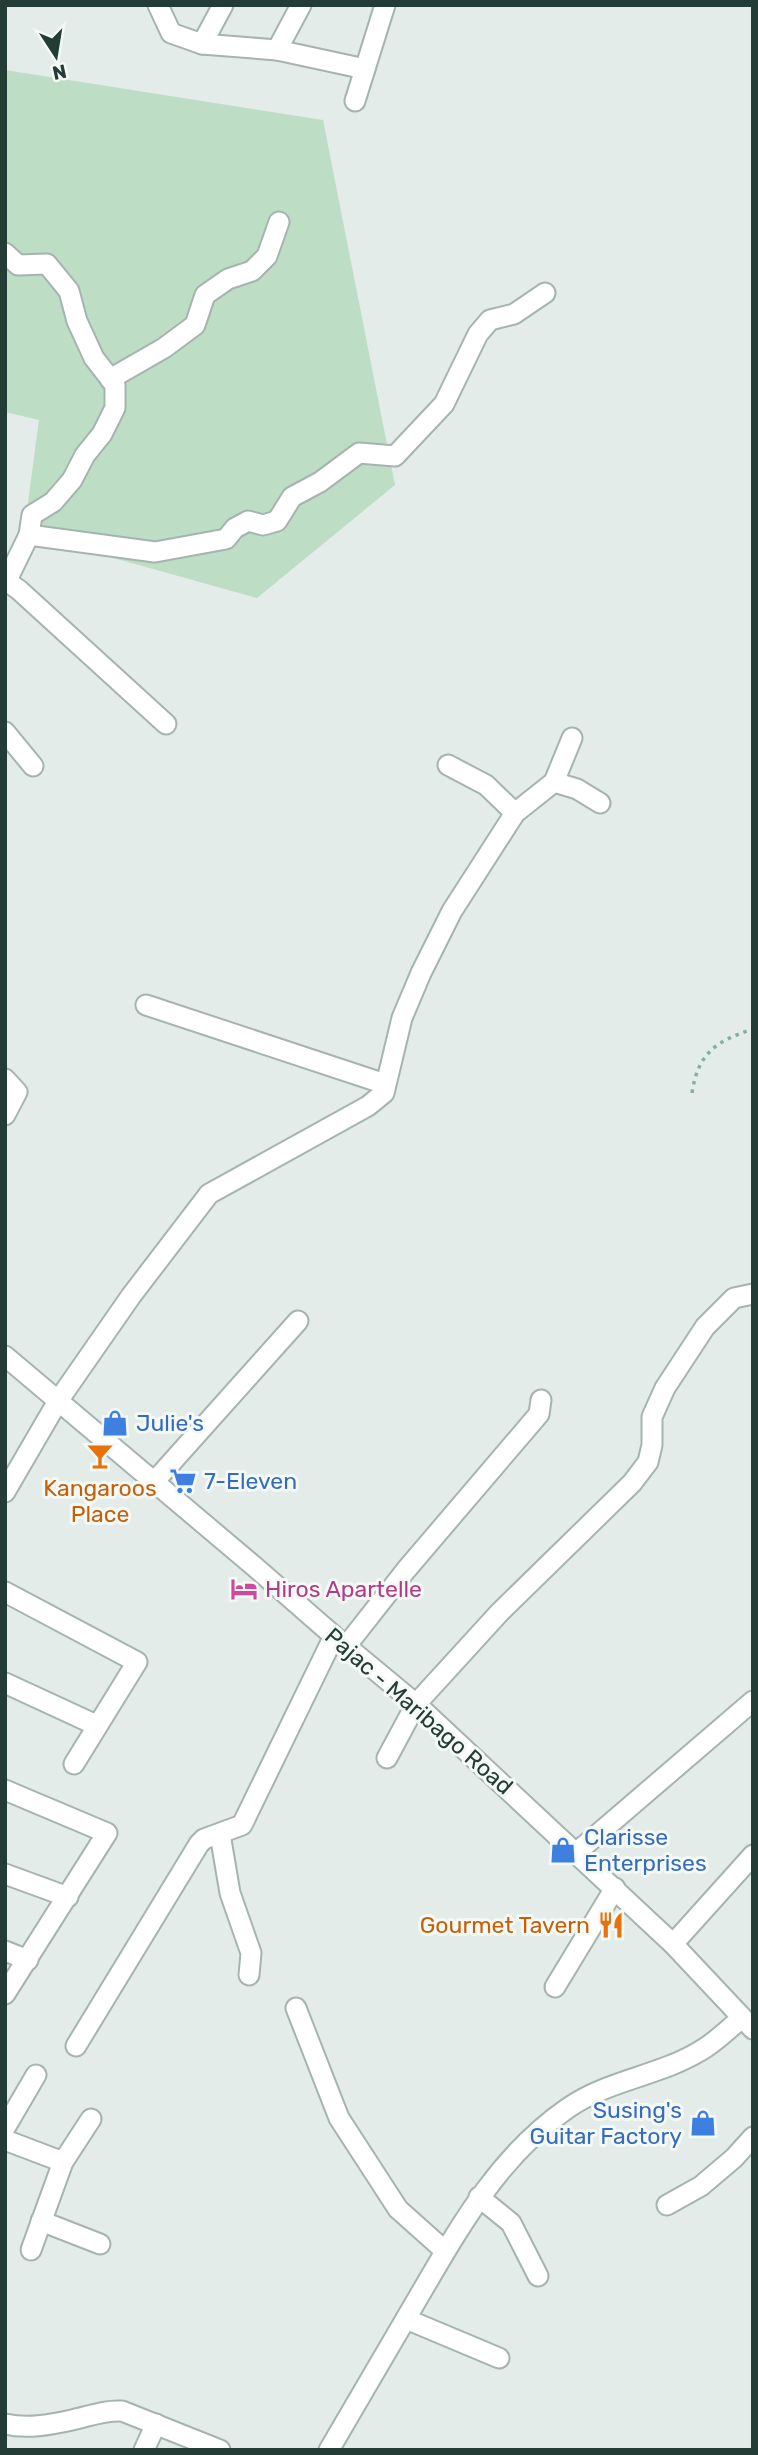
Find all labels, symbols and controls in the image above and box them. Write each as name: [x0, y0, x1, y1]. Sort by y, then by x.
north arrow: [21, 21, 91, 91]
text: N: [50, 59, 69, 85]
shop icon: Julie's: [100, 1408, 130, 1438]
place label: Julie's: [136, 1409, 204, 1437]
bar icon: Kangaroos Place: [85, 1441, 115, 1471]
supermarket icon: 7-Eleven: [168, 1466, 198, 1496]
place label: 7-Eleven: [204, 1467, 297, 1495]
place label: Kangaroos Place: [43, 1474, 157, 1528]
hotel icon: Hiros Apartelle: [229, 1574, 259, 1604]
place label: Hiros Apartelle: [265, 1575, 422, 1603]
street label: Pajac - Maribago Road: [319, 1622, 519, 1800]
place label: Clarisse Enterprises: [584, 1823, 707, 1877]
shop icon: Clarisse Enterprises: [548, 1835, 578, 1865]
restaurant icon: Gourmet Tavern: [596, 1910, 626, 1940]
place label: Gourmet Tavern: [420, 1911, 590, 1939]
place label: Susing's Guitar Factory: [530, 2096, 682, 2150]
shop icon: Susing's Guitar Factory: [688, 2108, 718, 2138]

